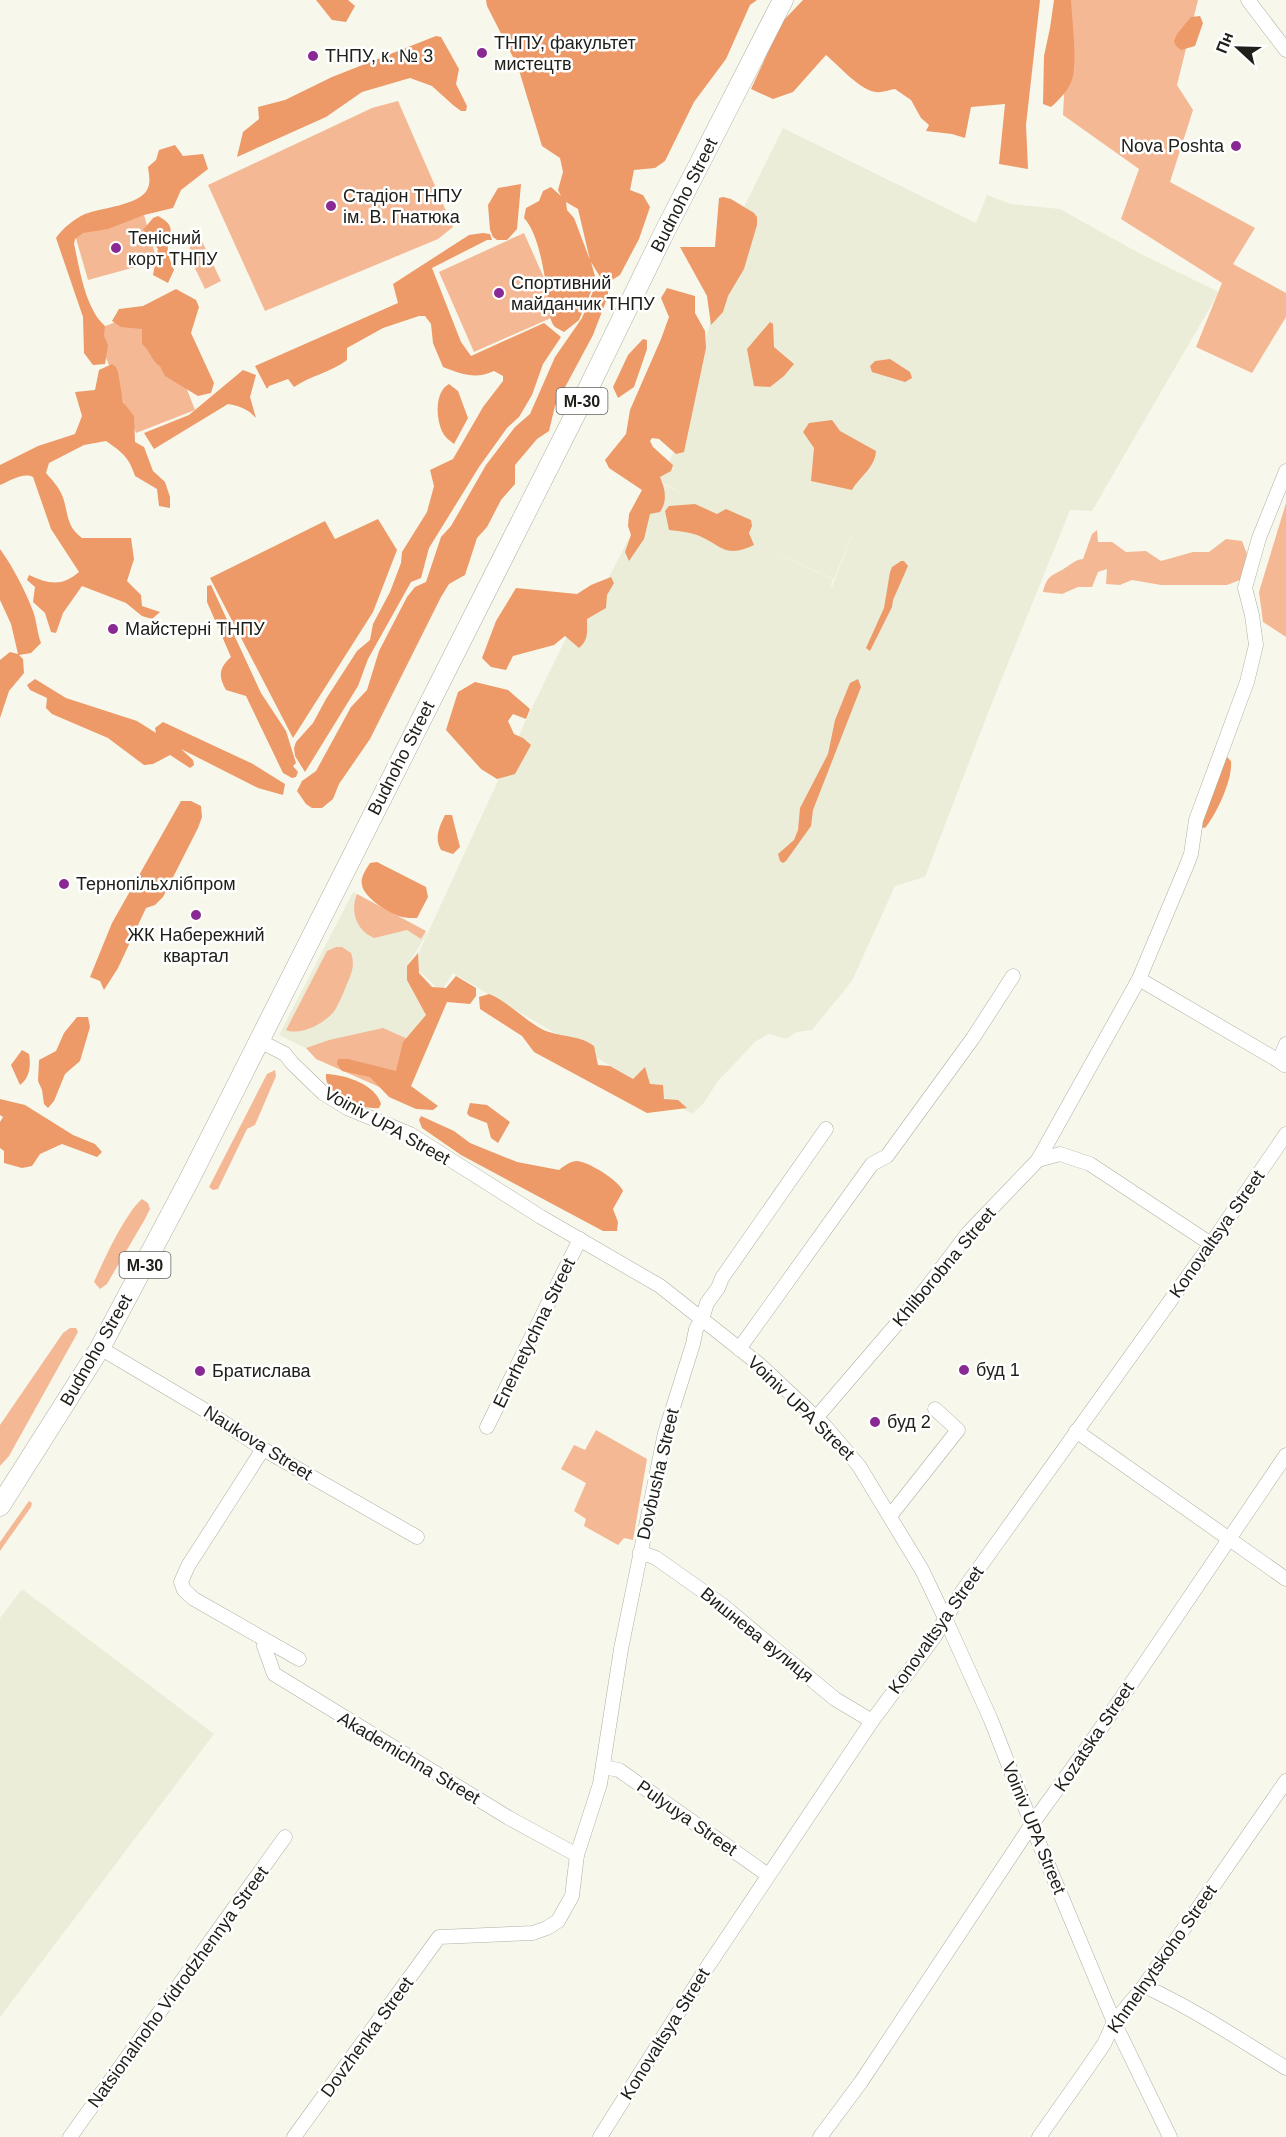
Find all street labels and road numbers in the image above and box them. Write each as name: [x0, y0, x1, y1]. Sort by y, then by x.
street label: Budnoho Street: [647, 135, 721, 255]
road number: М-30: [556, 388, 608, 414]
street label: Budnoho Street: [364, 698, 438, 818]
street label: Voiniv UPA Street: [321, 1083, 453, 1169]
street label: Konovaltsya Street: [1165, 1166, 1269, 1302]
street label: Khliborobna Street: [888, 1203, 1000, 1331]
road number: М-30: [120, 1252, 170, 1278]
street label: Enerhetychna Street: [489, 1255, 579, 1411]
street label: Budnoho Street: [56, 1291, 136, 1409]
street label: Voiniv UPA Street: [743, 1352, 859, 1464]
street label: Naukova Street: [200, 1402, 316, 1484]
street label: Dovbusha Street: [633, 1406, 683, 1542]
street label: Konovaltsya Street: [884, 1562, 988, 1698]
street label: Вишнева вулиця: [697, 1583, 817, 1687]
street label: Kozatska Street: [1050, 1679, 1138, 1795]
street label: Akademichna Street: [334, 1708, 484, 1808]
street label: Voiniv UPA Street: [998, 1759, 1070, 1897]
street label: Pulyuya Street: [633, 1776, 741, 1860]
street label: Natsionalnoho Vidrodzhennya Street: [84, 1863, 272, 2111]
street label: Khmelnytskoho Street: [1103, 1881, 1221, 2037]
street label: Konovaltsya Street: [616, 1965, 714, 2103]
street label: Dovzhenka Street: [317, 1973, 417, 2101]

